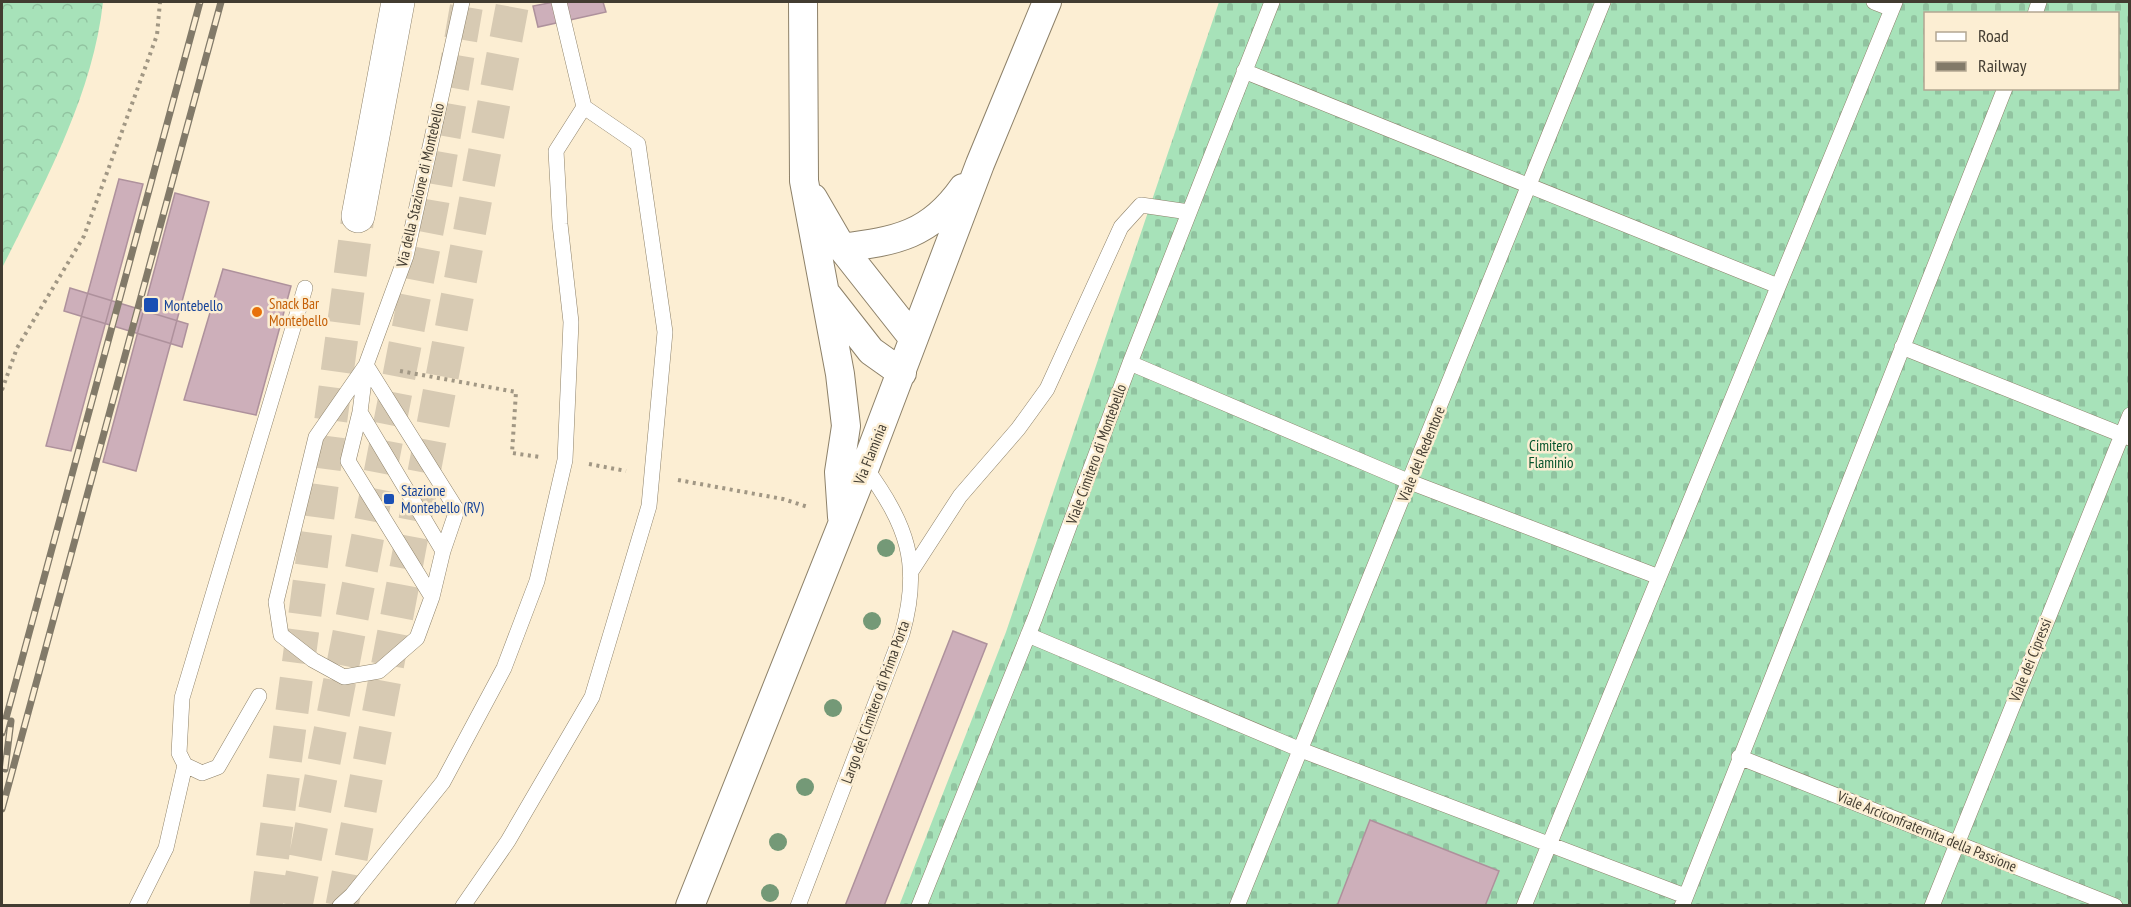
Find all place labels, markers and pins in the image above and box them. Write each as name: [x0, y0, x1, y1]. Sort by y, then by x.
place label: Snack Bar Montebello: [269, 294, 328, 330]
marker: Montebello: [142, 296, 160, 314]
place label: Montebello: [164, 296, 223, 315]
marker: Snack Bar Montebello: [250, 305, 264, 319]
place label: Stazione Montebello (RV): [401, 481, 484, 517]
marker: Stazione Montebello (RV): [382, 492, 396, 506]

